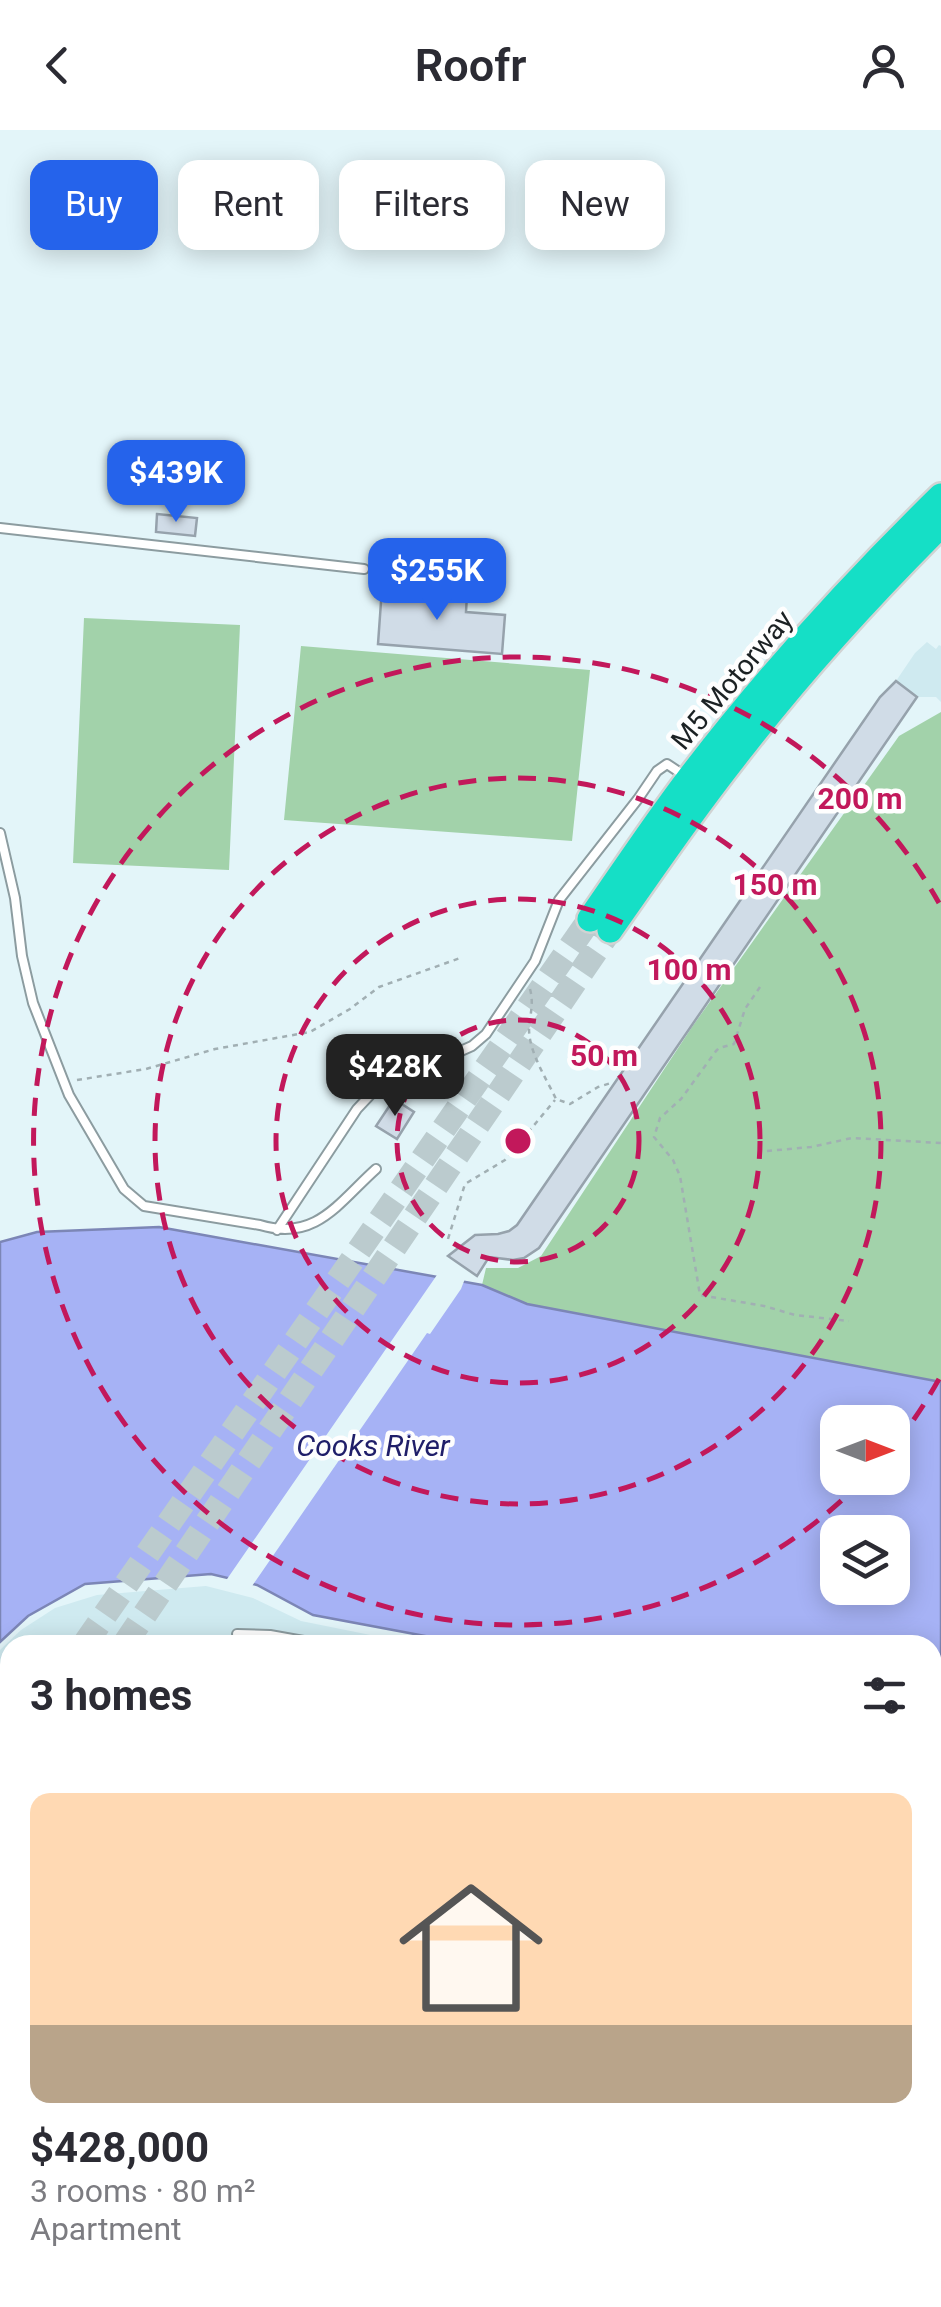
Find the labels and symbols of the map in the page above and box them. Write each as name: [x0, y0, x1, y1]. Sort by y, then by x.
pin: $439K: [106, 440, 246, 525]
pin: $255K: [367, 538, 507, 623]
street label: M5 Motorway: [664, 604, 800, 756]
text: 200 m: [817, 781, 903, 816]
text: 150 m: [732, 867, 818, 902]
text: 100 m: [646, 952, 732, 987]
pin: $428K: [325, 1034, 465, 1119]
text: 50 m: [570, 1038, 638, 1073]
centre of rings: [500, 1123, 536, 1159]
north arrow: [820, 1405, 910, 1495]
water label: Cooks River: [296, 1428, 451, 1463]

